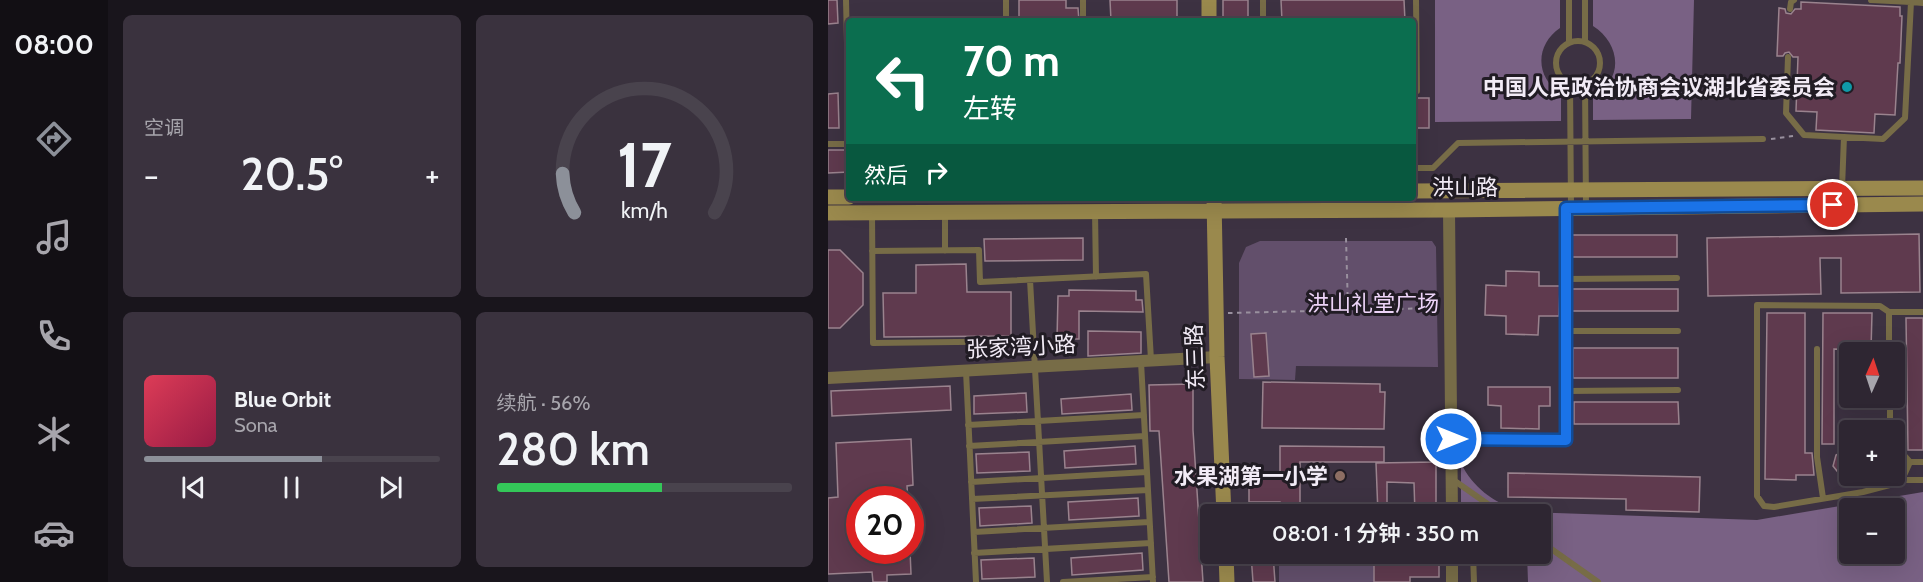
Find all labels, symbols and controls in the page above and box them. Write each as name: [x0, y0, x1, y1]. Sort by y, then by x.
text: 08:00: [14, 28, 94, 61]
text: 70 m: [963, 35, 1060, 87]
icon: left: [864, 42, 942, 120]
place label: 中国人民政治协商会议湖北省委员会: [1483, 74, 1835, 101]
marker: 中国人民政治协商会议湖北省委员会: [1840, 80, 1854, 94]
text: 左转: [963, 92, 1017, 125]
text: 空调: [144, 116, 184, 140]
icon: directions: [33, 118, 75, 160]
text: 17: [617, 127, 672, 203]
text: 20.5°: [241, 147, 343, 201]
text: −: [144, 155, 159, 195]
text: +: [425, 155, 440, 195]
icon: right: [920, 156, 953, 189]
text: 然后: [864, 162, 908, 189]
street label: 洪山路: [1432, 174, 1498, 201]
pin: [1807, 179, 1858, 230]
icon: arrive: [1816, 188, 1849, 221]
text: km/h: [621, 197, 668, 223]
icon: music: [33, 216, 75, 258]
park label: 洪山礼堂广场: [1307, 290, 1439, 317]
icon: phone: [33, 315, 75, 357]
street label: 东三路: [1180, 324, 1210, 390]
street label: 张家湾小路: [965, 331, 1077, 363]
north arrow: [1839, 342, 1905, 408]
map controls: [1839, 342, 1905, 564]
text: Blue Orbit: [234, 386, 331, 413]
text: 续航 · 56%: [497, 391, 590, 415]
position arrow: [1419, 407, 1483, 471]
icon: climate: [33, 413, 75, 455]
text: Sona: [234, 413, 277, 437]
button: +: [1839, 420, 1905, 486]
text: 280 km: [497, 422, 650, 476]
place label: 水果湖第一小学: [1174, 463, 1328, 490]
marker: 水果湖第一小学: [1333, 469, 1347, 483]
icon: previous: [177, 471, 210, 504]
icon: pause: [275, 471, 308, 504]
icon: next: [374, 471, 407, 504]
speed limit sign: 20: [846, 486, 924, 564]
button: −: [1839, 498, 1905, 564]
icon: car: [33, 512, 75, 554]
text: 08:01 · 1 分钟 · 350 m: [1272, 520, 1479, 547]

